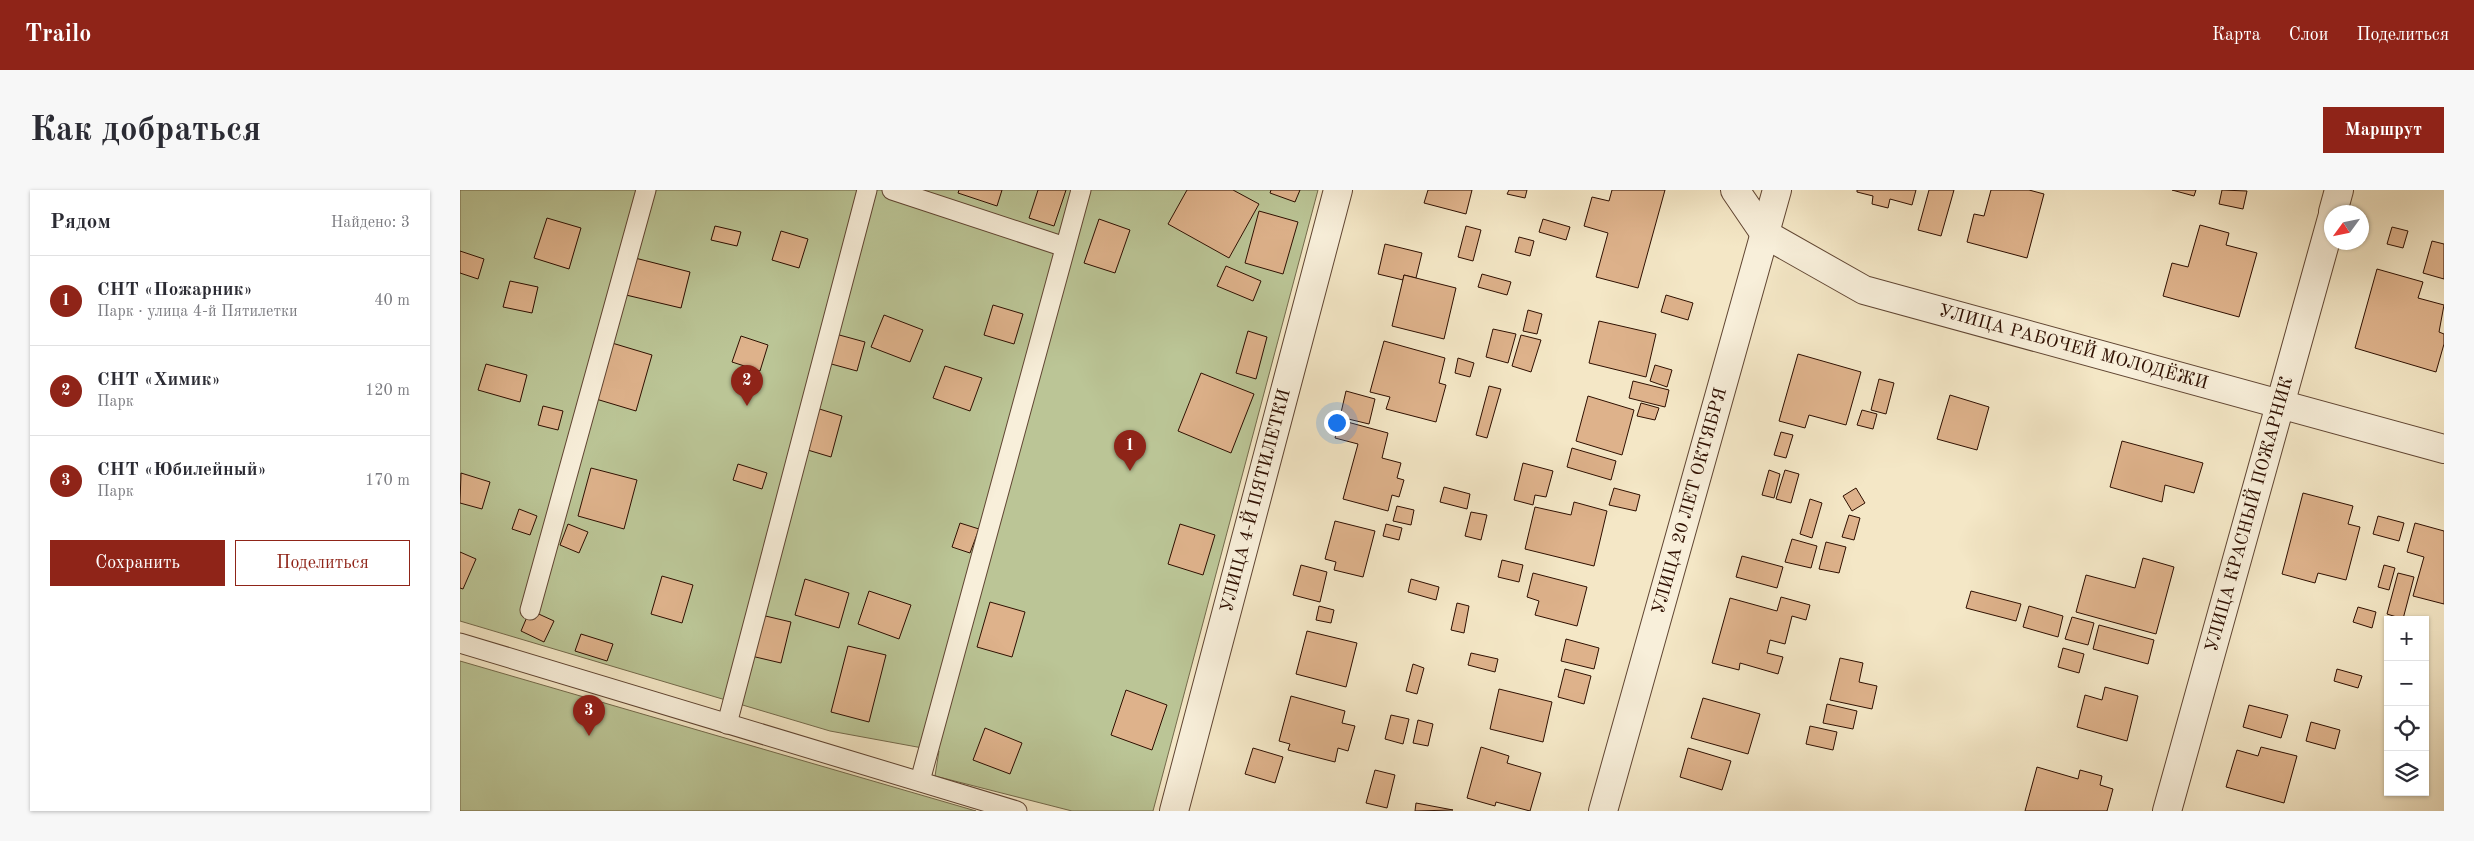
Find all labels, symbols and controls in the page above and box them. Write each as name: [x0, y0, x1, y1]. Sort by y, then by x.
text: Trailo: [25, 23, 91, 47]
text: Карта: [2212, 26, 2261, 44]
text: Слои: [2289, 26, 2328, 44]
text: Поделиться: [2356, 26, 2449, 44]
button: Маршрут: [2323, 107, 2444, 153]
text: Как добраться: [30, 113, 261, 148]
north arrow: [2324, 205, 2369, 250]
text: Рядом: [50, 212, 111, 233]
text: Найдено: 3: [331, 215, 410, 231]
text: СНТ «Пожарник»: [97, 281, 253, 300]
text: 1: [61, 293, 71, 309]
text: 40 m: [374, 293, 410, 309]
street label: УЛИЦА РАБОЧЕЙ МОЛОДЁЖИ: [1937, 302, 2210, 393]
text: Парк · улица 4-й Пятилетки: [97, 304, 298, 320]
pin: 2: [731, 365, 763, 406]
text: СНТ «Химик»: [97, 371, 221, 390]
street label: УЛИЦА КРАСНЫЙ ПОЖАРНИК: [2203, 375, 2296, 654]
text: 2: [61, 383, 71, 399]
text: 120 m: [365, 383, 410, 399]
street label: УЛИЦА 20 ЛЕТ ОКТЯБРЯ: [1650, 386, 1730, 616]
street label: УЛИЦА 4-Й ПЯТИЛЕТКИ: [1218, 387, 1294, 614]
text: Парк: [97, 394, 134, 410]
your location: [1324, 410, 1350, 436]
pin: 1: [1114, 430, 1146, 471]
text: СНТ «Юбилейный»: [97, 461, 267, 480]
text: 3: [61, 473, 71, 489]
text: 170 m: [365, 473, 410, 489]
text: Парк: [97, 484, 134, 500]
button: Сохранить: [50, 540, 225, 586]
button: Поделиться: [235, 540, 410, 586]
map controls: [2384, 616, 2429, 796]
button: +: [2384, 616, 2429, 661]
button: −: [2384, 661, 2429, 706]
pin: 3: [573, 695, 605, 736]
button: locate: [2384, 706, 2429, 751]
button: layers: [2384, 751, 2429, 796]

